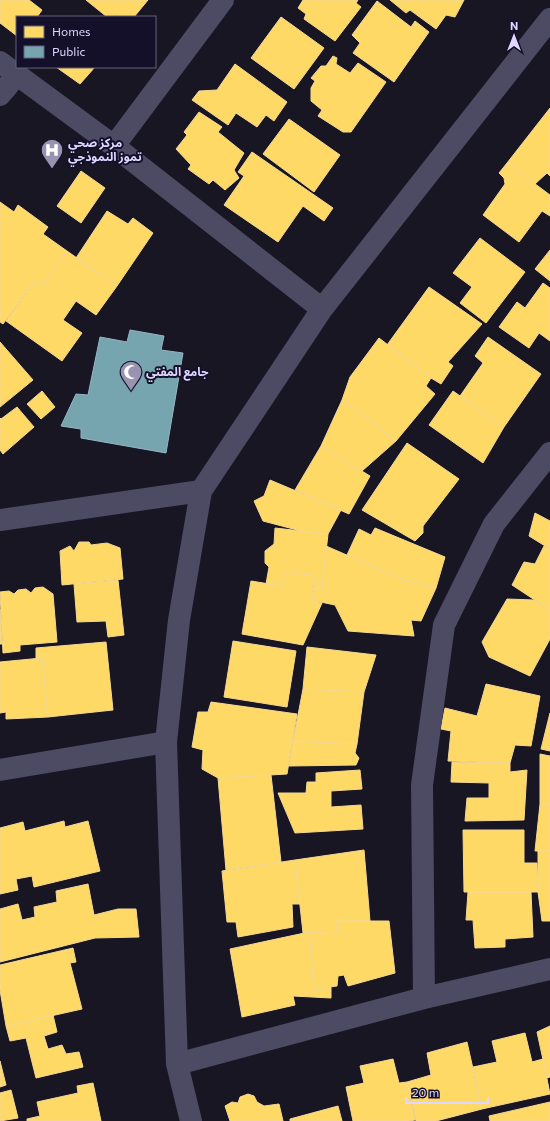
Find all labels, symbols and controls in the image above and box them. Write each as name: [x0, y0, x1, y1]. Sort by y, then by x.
legend: [16, 16, 156, 68]
north arrow: [494, 16, 534, 56]
text: N: [510, 19, 518, 32]
text: Homes: [52, 24, 90, 38]
text: Public: [52, 44, 85, 58]
place label: مركز صحي تموز النموذجي: [68, 135, 143, 167]
hospital icon: مركز صحي تموز النموذجي: [39, 137, 65, 170]
mosque icon: جامع المفتي: [118, 359, 144, 392]
place label: جامع المفتي: [146, 364, 209, 382]
scale bar: [406, 1079, 488, 1105]
text: 20 m: [412, 1085, 439, 1099]

